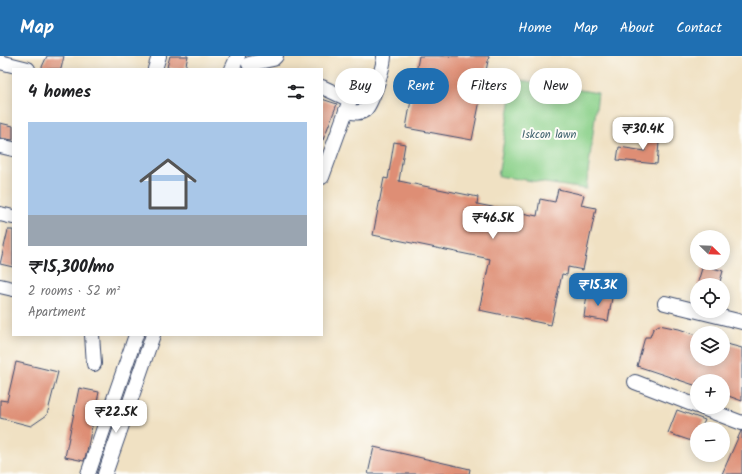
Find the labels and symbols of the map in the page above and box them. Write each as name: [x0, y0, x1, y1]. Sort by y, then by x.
pin: ₹30.4K: [610, 117, 676, 151]
park label: Iskcon lawn: [522, 126, 576, 144]
pin: ₹46.5K: [460, 206, 526, 240]
north arrow: [690, 230, 730, 270]
pin: ₹15.3K: [565, 273, 631, 307]
pin: ₹22.5K: [83, 400, 149, 434]

